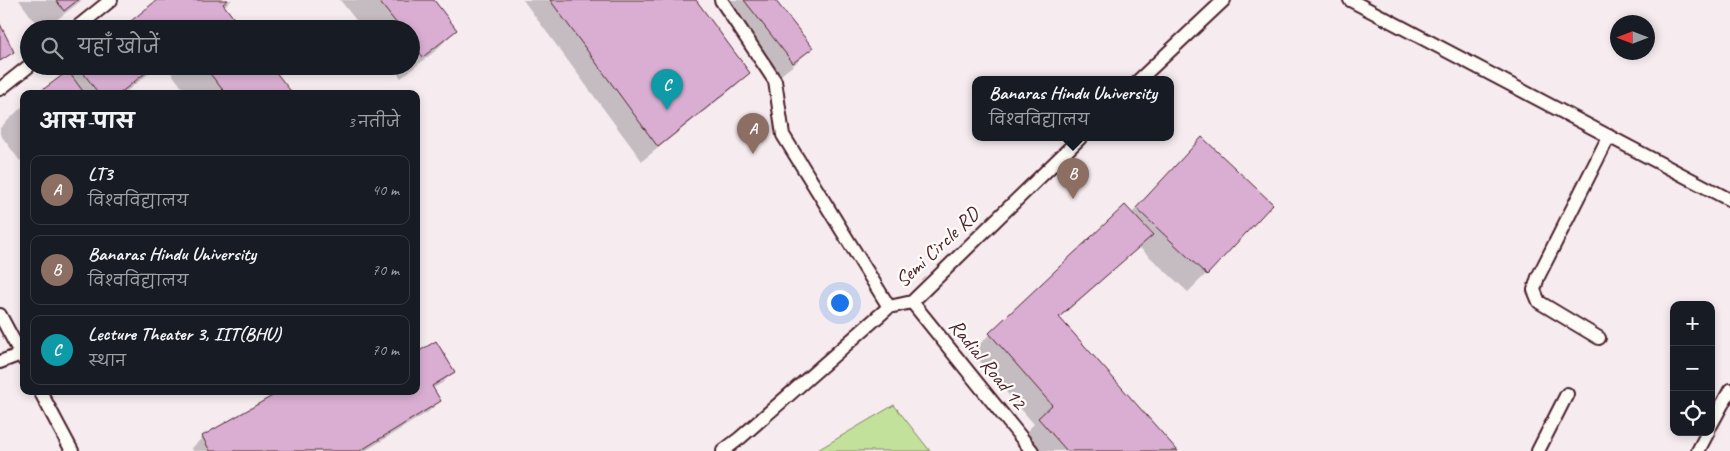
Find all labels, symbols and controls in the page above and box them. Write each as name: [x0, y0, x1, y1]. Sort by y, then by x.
north arrow: [1610, 15, 1655, 60]
search box: [20, 20, 420, 75]
icon: search: [38, 34, 66, 62]
text: यहाँ खोजें: [78, 35, 159, 59]
pin: C: [651, 69, 683, 110]
popup: [972, 76, 1174, 141]
text: Banaras Hindu University: [989, 81, 1157, 105]
text: आस-पास: [40, 108, 134, 134]
text: विश्वविद्यालय: [989, 110, 1089, 130]
text: 3 नतीजे: [347, 112, 400, 132]
pin: A: [737, 113, 769, 154]
pin: B: [1057, 158, 1089, 199]
text: LT3: [88, 162, 113, 186]
text: A: [53, 180, 61, 200]
text: 40 m: [372, 180, 399, 200]
text: विश्वविद्यालय: [88, 191, 188, 211]
street label: Semi Circle RD: [889, 200, 986, 293]
text: Banaras Hindu University: [88, 242, 256, 266]
text: B: [53, 260, 61, 280]
text: 70 m: [372, 260, 399, 280]
text: विश्वविद्यालय: [88, 271, 188, 291]
your location: [827, 290, 853, 316]
map controls: [1670, 301, 1715, 436]
button: +: [1670, 301, 1715, 346]
street label: Radial Road 12: [944, 314, 1033, 416]
text: Lecture Theater 3, IIT(BHU): [88, 322, 281, 346]
text: C: [53, 340, 61, 360]
text: 70 m: [372, 340, 399, 360]
button: −: [1670, 346, 1715, 391]
text: स्थान: [88, 351, 126, 371]
button: locate: [1670, 391, 1715, 436]

